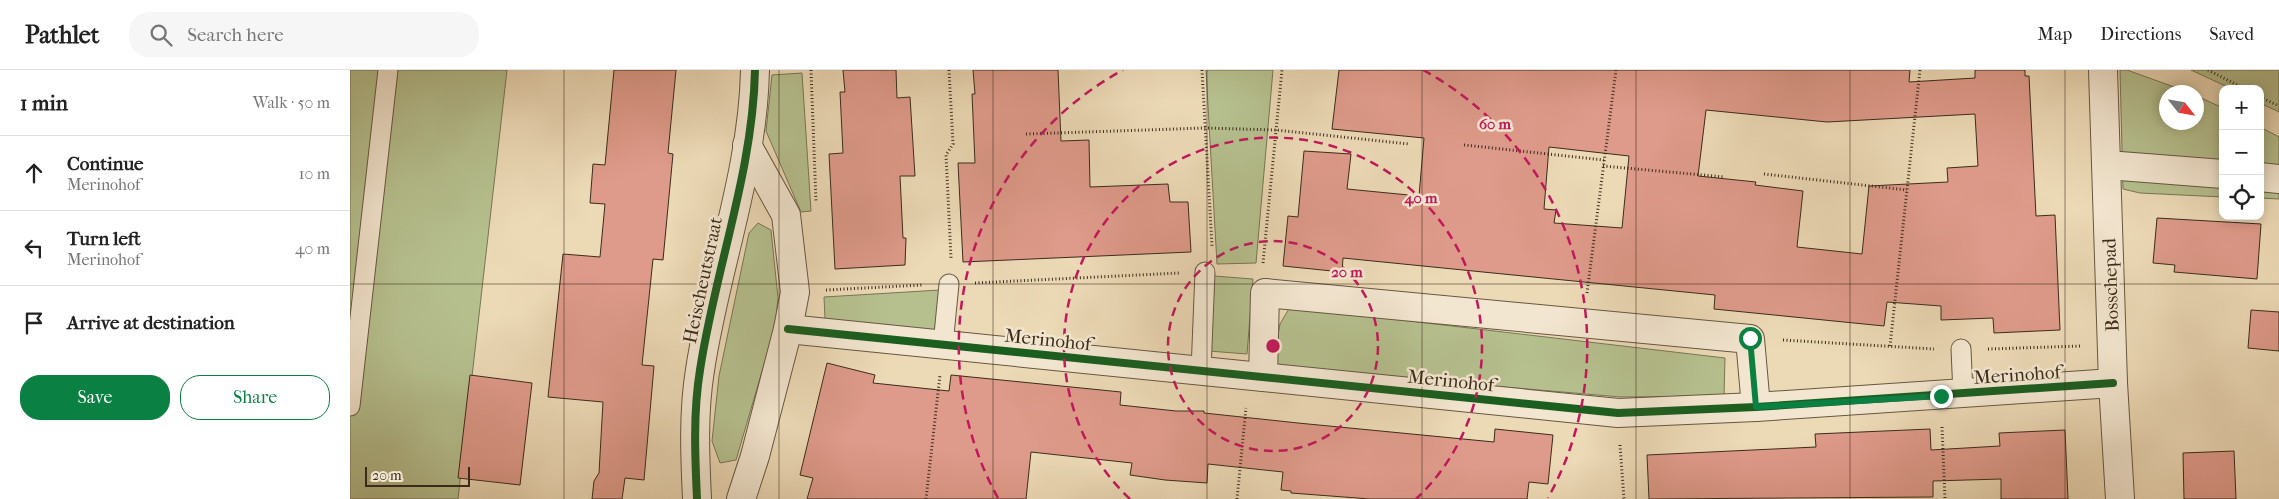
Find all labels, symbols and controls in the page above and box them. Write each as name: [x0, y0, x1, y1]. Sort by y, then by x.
search box: [129, 12, 479, 57]
text: Pathlet: [25, 21, 99, 49]
icon: search: [147, 21, 175, 49]
text: Search here: [187, 24, 284, 46]
text: Map: [2038, 24, 2072, 45]
text: Directions: [2100, 24, 2181, 45]
text: Saved: [2209, 24, 2254, 45]
north arrow: [2159, 85, 2204, 130]
map controls: [2219, 85, 2264, 220]
button: +: [2219, 85, 2264, 130]
text: 1 min: [20, 91, 68, 115]
text: Walk · 50 m: [253, 93, 330, 112]
text: 60 m: [1479, 115, 1512, 133]
button: −: [2219, 130, 2264, 175]
text: Continue: [67, 153, 143, 175]
icon: ahead: [20, 159, 48, 187]
text: 10 m: [299, 164, 330, 183]
text: Merinohof: [67, 175, 140, 194]
button: locate: [2219, 175, 2264, 220]
text: 40 m: [1404, 189, 1438, 207]
street label: Heischeutstraat: [679, 215, 727, 345]
text: Turn left: [67, 228, 141, 250]
icon: left: [20, 234, 48, 262]
street label: Bosschepad: [2098, 237, 2124, 332]
text: 40 m: [295, 239, 330, 258]
text: Merinohof: [67, 250, 140, 269]
text: 20 m: [1331, 263, 1363, 281]
icon: arrive: [20, 309, 48, 337]
text: Arrive at destination: [67, 312, 235, 334]
street label: Merinohof: [1003, 325, 1096, 356]
route start: [1739, 327, 1762, 350]
centre of rings: [1264, 337, 1282, 355]
street label: Merinohof: [1973, 361, 2065, 389]
street label: Merinohof: [1406, 366, 1499, 397]
button: Save: [20, 375, 170, 420]
button: Share: [180, 375, 330, 420]
route end: [1930, 385, 1953, 408]
scale bar: [365, 464, 470, 487]
text: 20 m: [372, 467, 402, 484]

